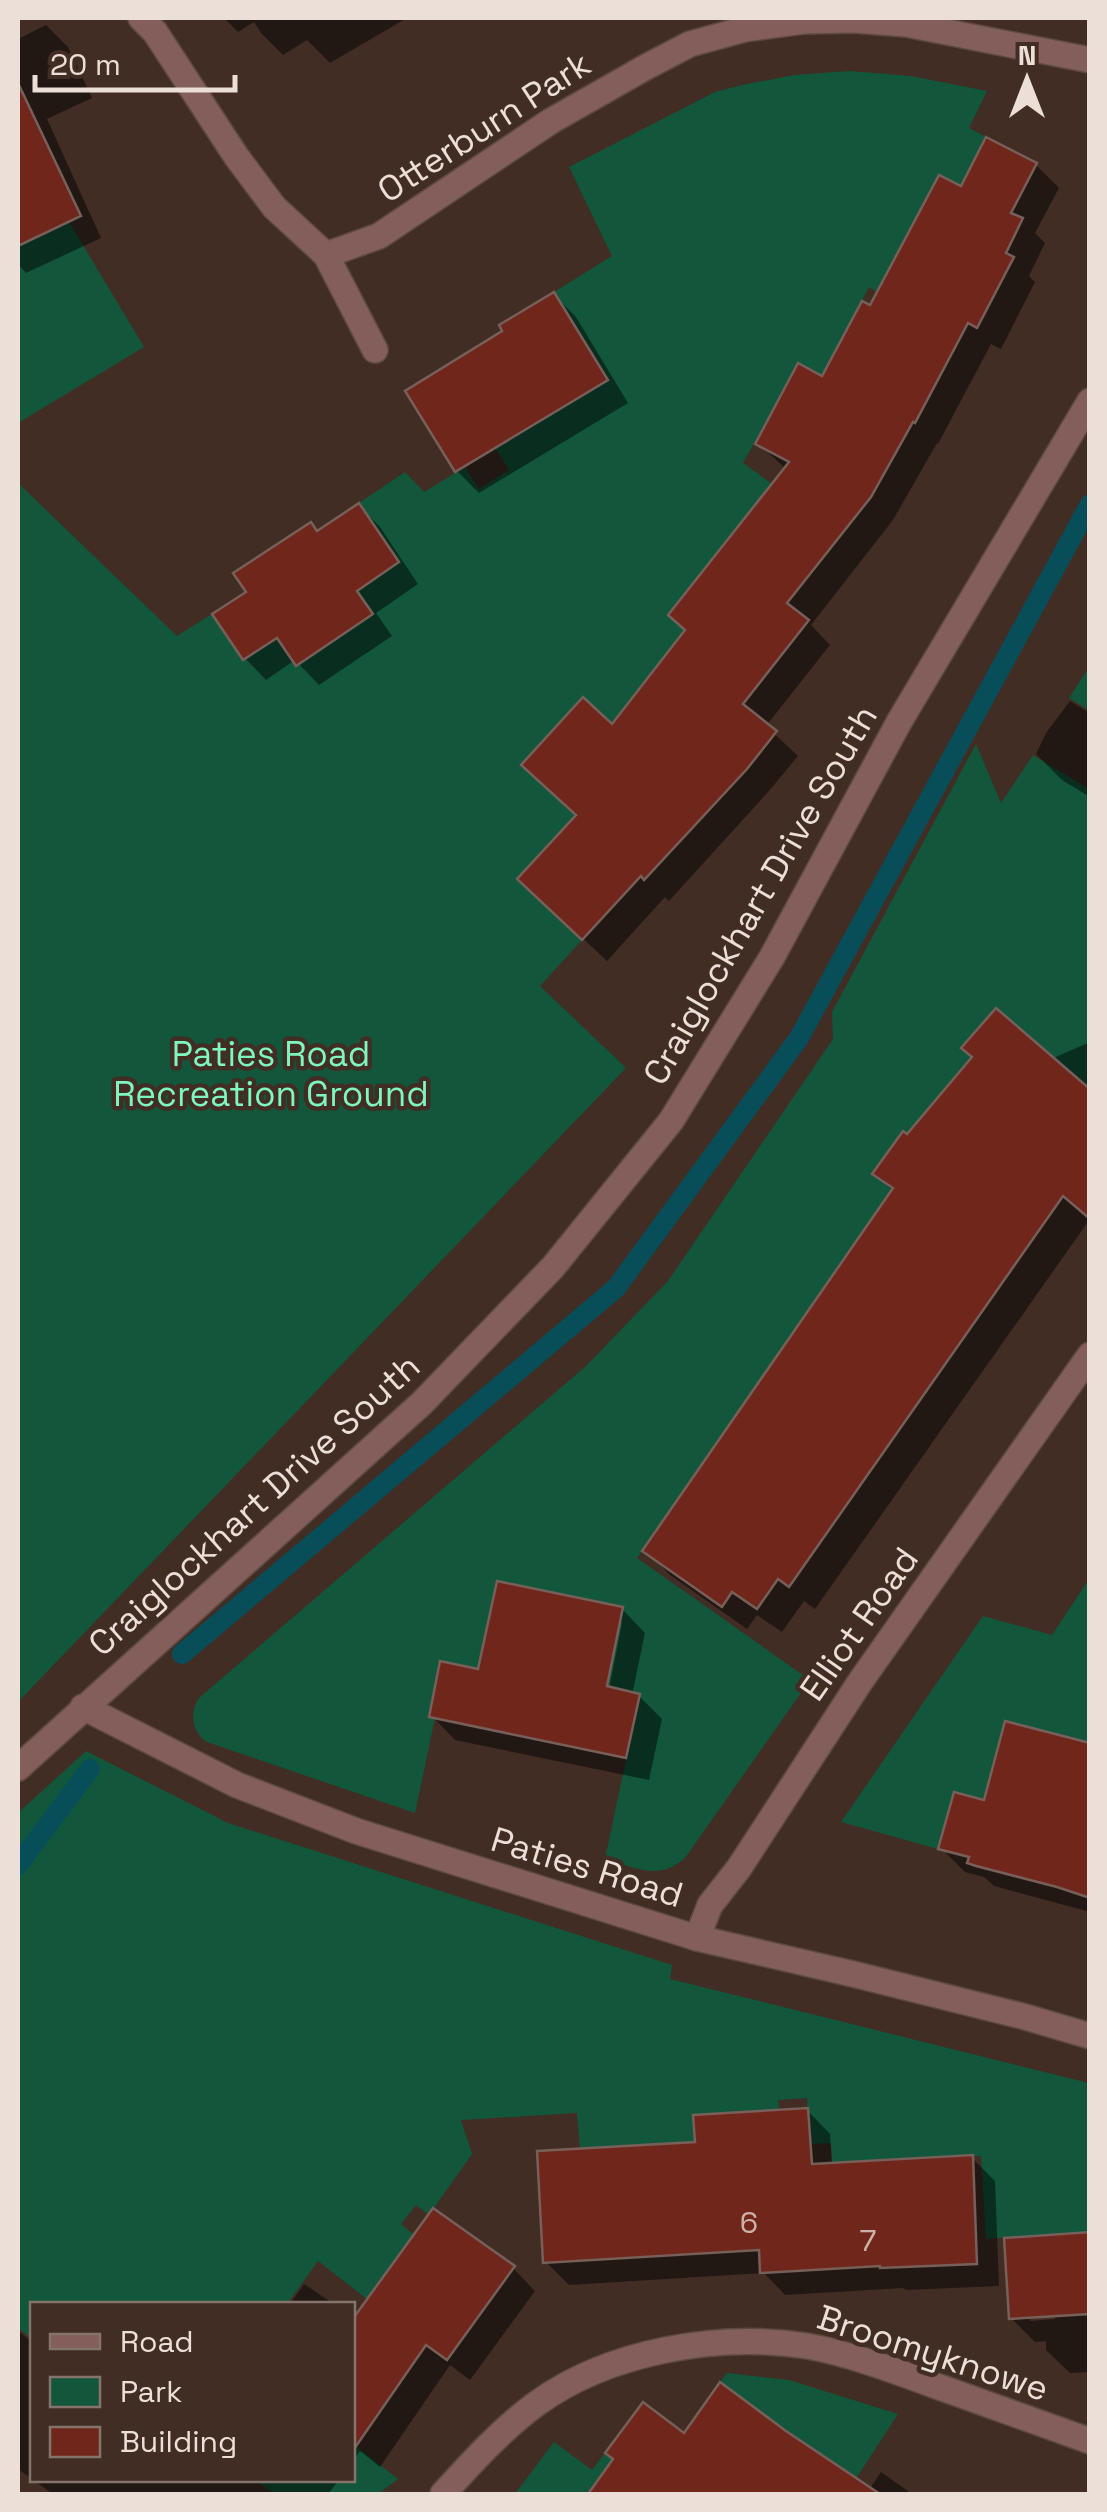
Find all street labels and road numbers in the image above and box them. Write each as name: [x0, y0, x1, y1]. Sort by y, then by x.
street label: Otterburn Park: [369, 42, 599, 212]
street label: Craiglockhart Drive South: [633, 697, 887, 1093]
street label: Craiglockhart Drive South: [79, 1344, 429, 1666]
street label: Elliot Road: [790, 1539, 928, 1709]
street label: Paties Road: [486, 1817, 688, 1917]
street label: Broomyknowe: [812, 2295, 1054, 2411]

